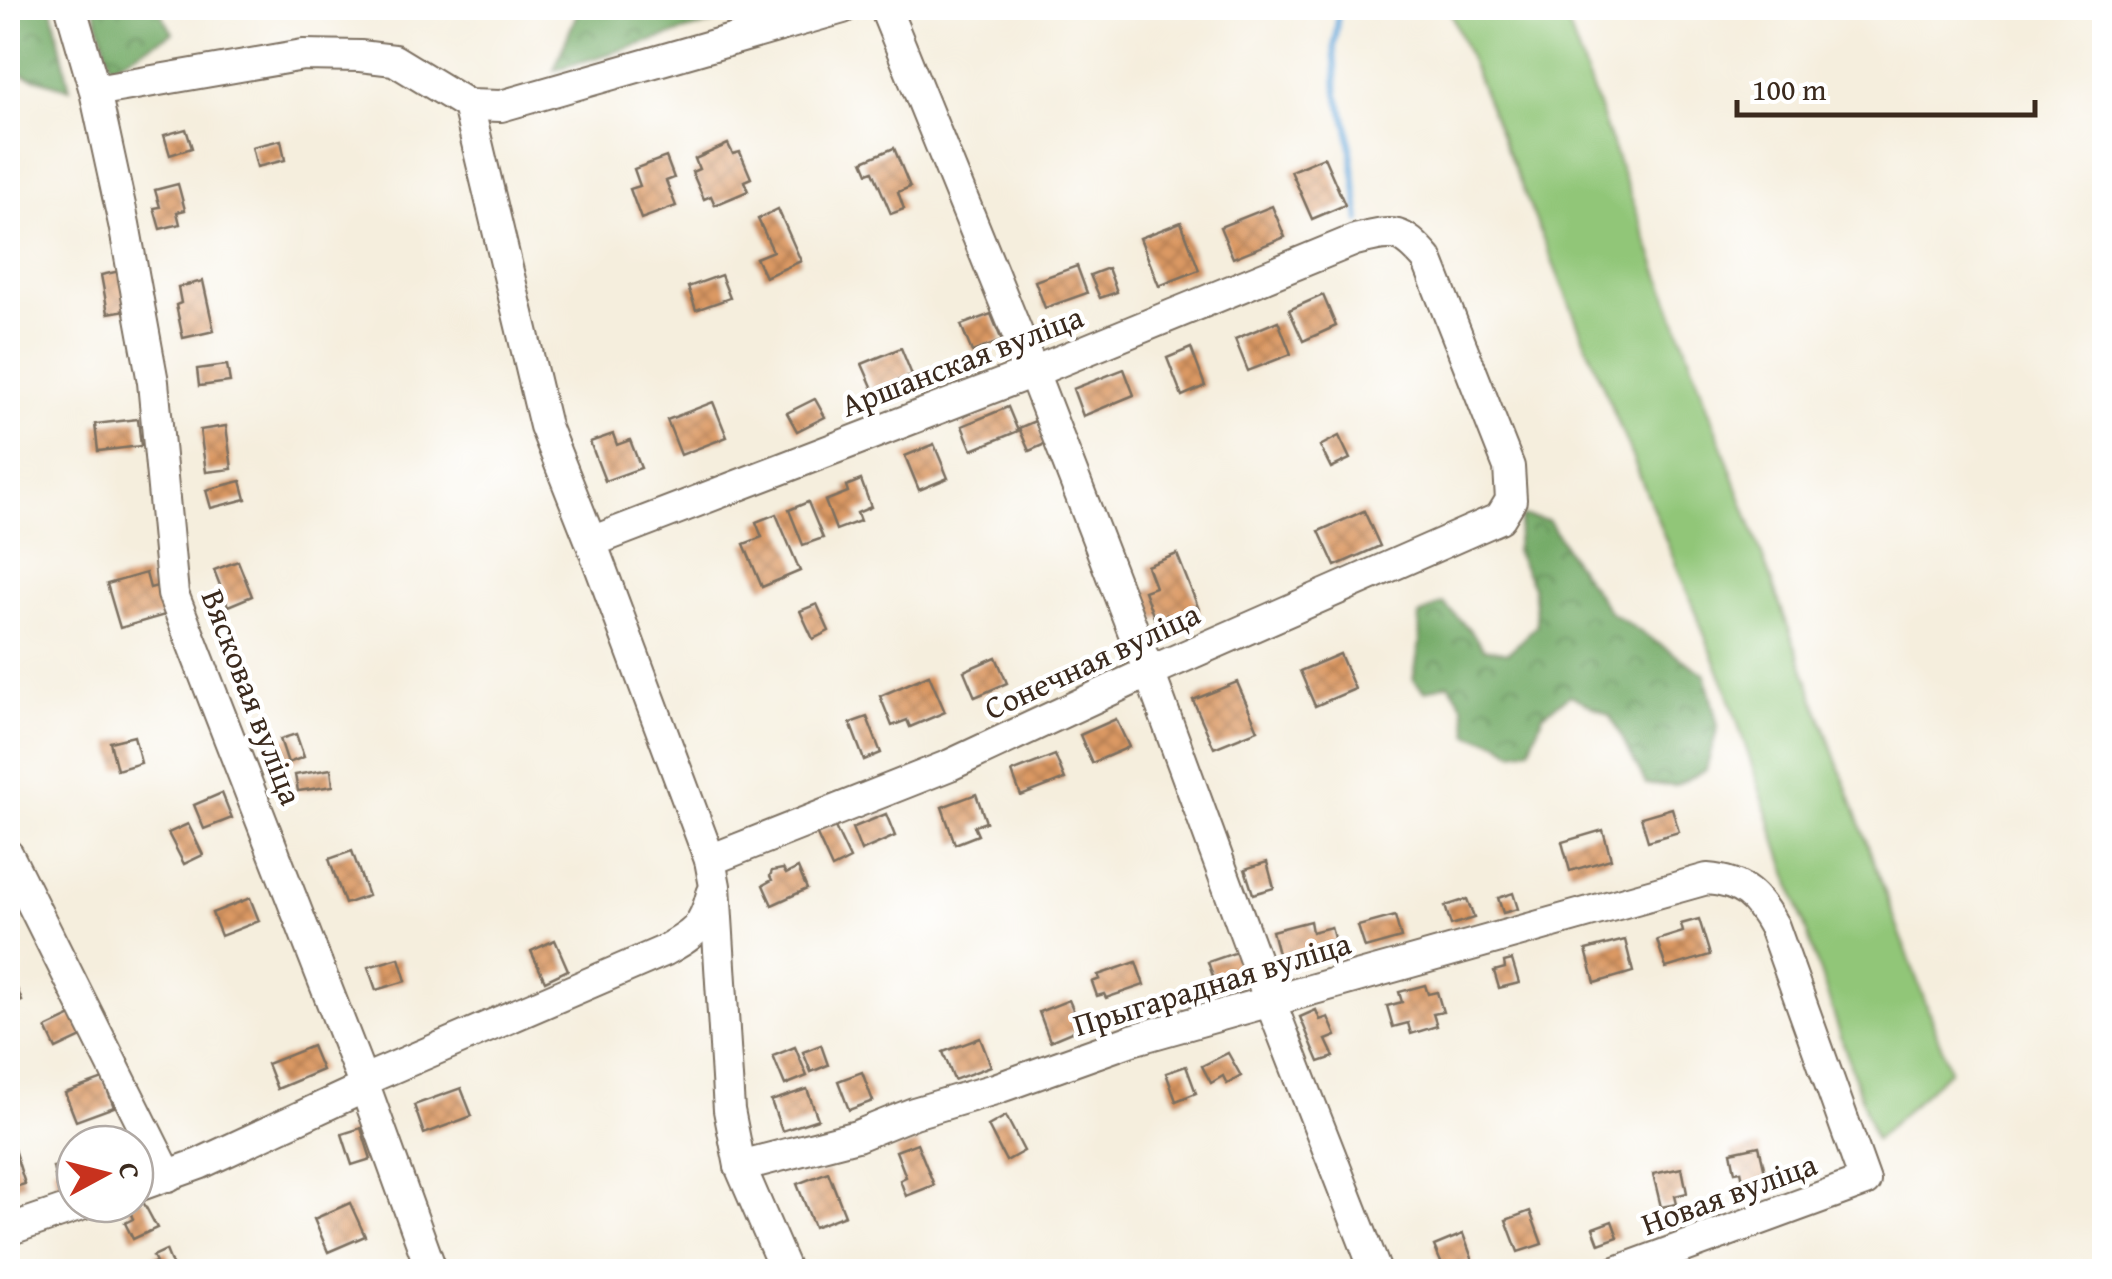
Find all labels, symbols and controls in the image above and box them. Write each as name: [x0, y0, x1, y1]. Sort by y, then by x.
scale bar: [1737, 55, 2034, 117]
text: 100 m: [1752, 67, 1827, 111]
street label: Аршанская вуліца: [834, 292, 1090, 428]
street label: Вясковая вуліца: [190, 582, 315, 812]
street label: Сонечная вуліца: [976, 590, 1208, 731]
street label: Прыгарадная вуліца: [1067, 919, 1357, 1048]
north arrow: [55, 1124, 155, 1224]
street label: Новая вуліца: [1635, 1140, 1824, 1247]
text: С: [109, 1161, 152, 1181]

